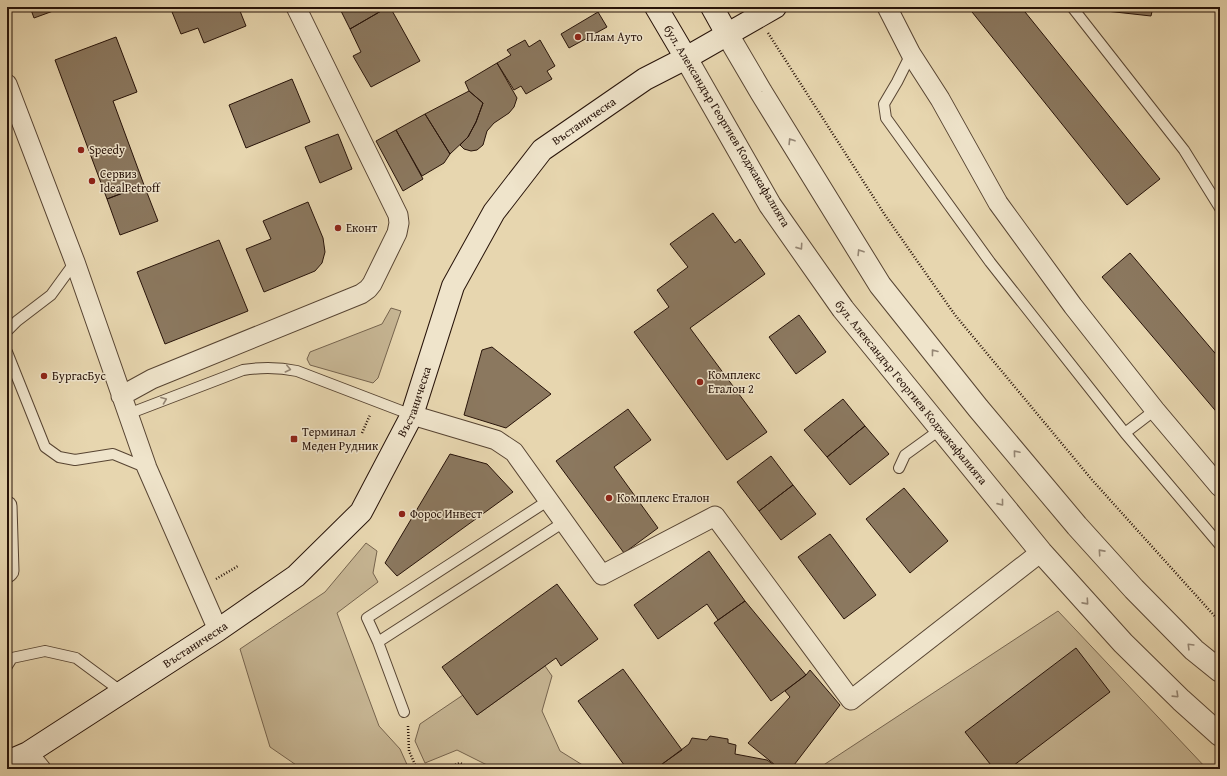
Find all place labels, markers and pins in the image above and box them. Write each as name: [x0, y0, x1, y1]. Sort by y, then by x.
place label: Плам Ауто: [586, 28, 643, 45]
marker: Плам Ауто: [573, 32, 583, 42]
place label: Speedy: [89, 141, 125, 158]
marker: Speedy: [76, 145, 86, 155]
place label: Сервиз IdealPetroff: [100, 165, 161, 196]
marker: Сервиз IdealPetroff: [87, 176, 97, 186]
place label: Еконт: [346, 219, 377, 236]
marker: Еконт: [333, 223, 343, 233]
place label: Комплекс Еталон 2: [708, 366, 761, 397]
place label: БургасБус: [52, 367, 106, 384]
marker: БургасБус: [39, 371, 49, 381]
marker: Комплекс Еталон 2: [695, 377, 705, 387]
place label: Терминал Меден Рудник: [302, 423, 379, 454]
marker: Терминал Меден Рудник: [289, 434, 299, 444]
place label: Комплекс Еталон: [617, 489, 710, 506]
marker: Комплекс Еталон: [604, 493, 614, 503]
place label: Форос Инвест: [410, 505, 482, 522]
marker: Форос Инвест: [397, 509, 407, 519]

